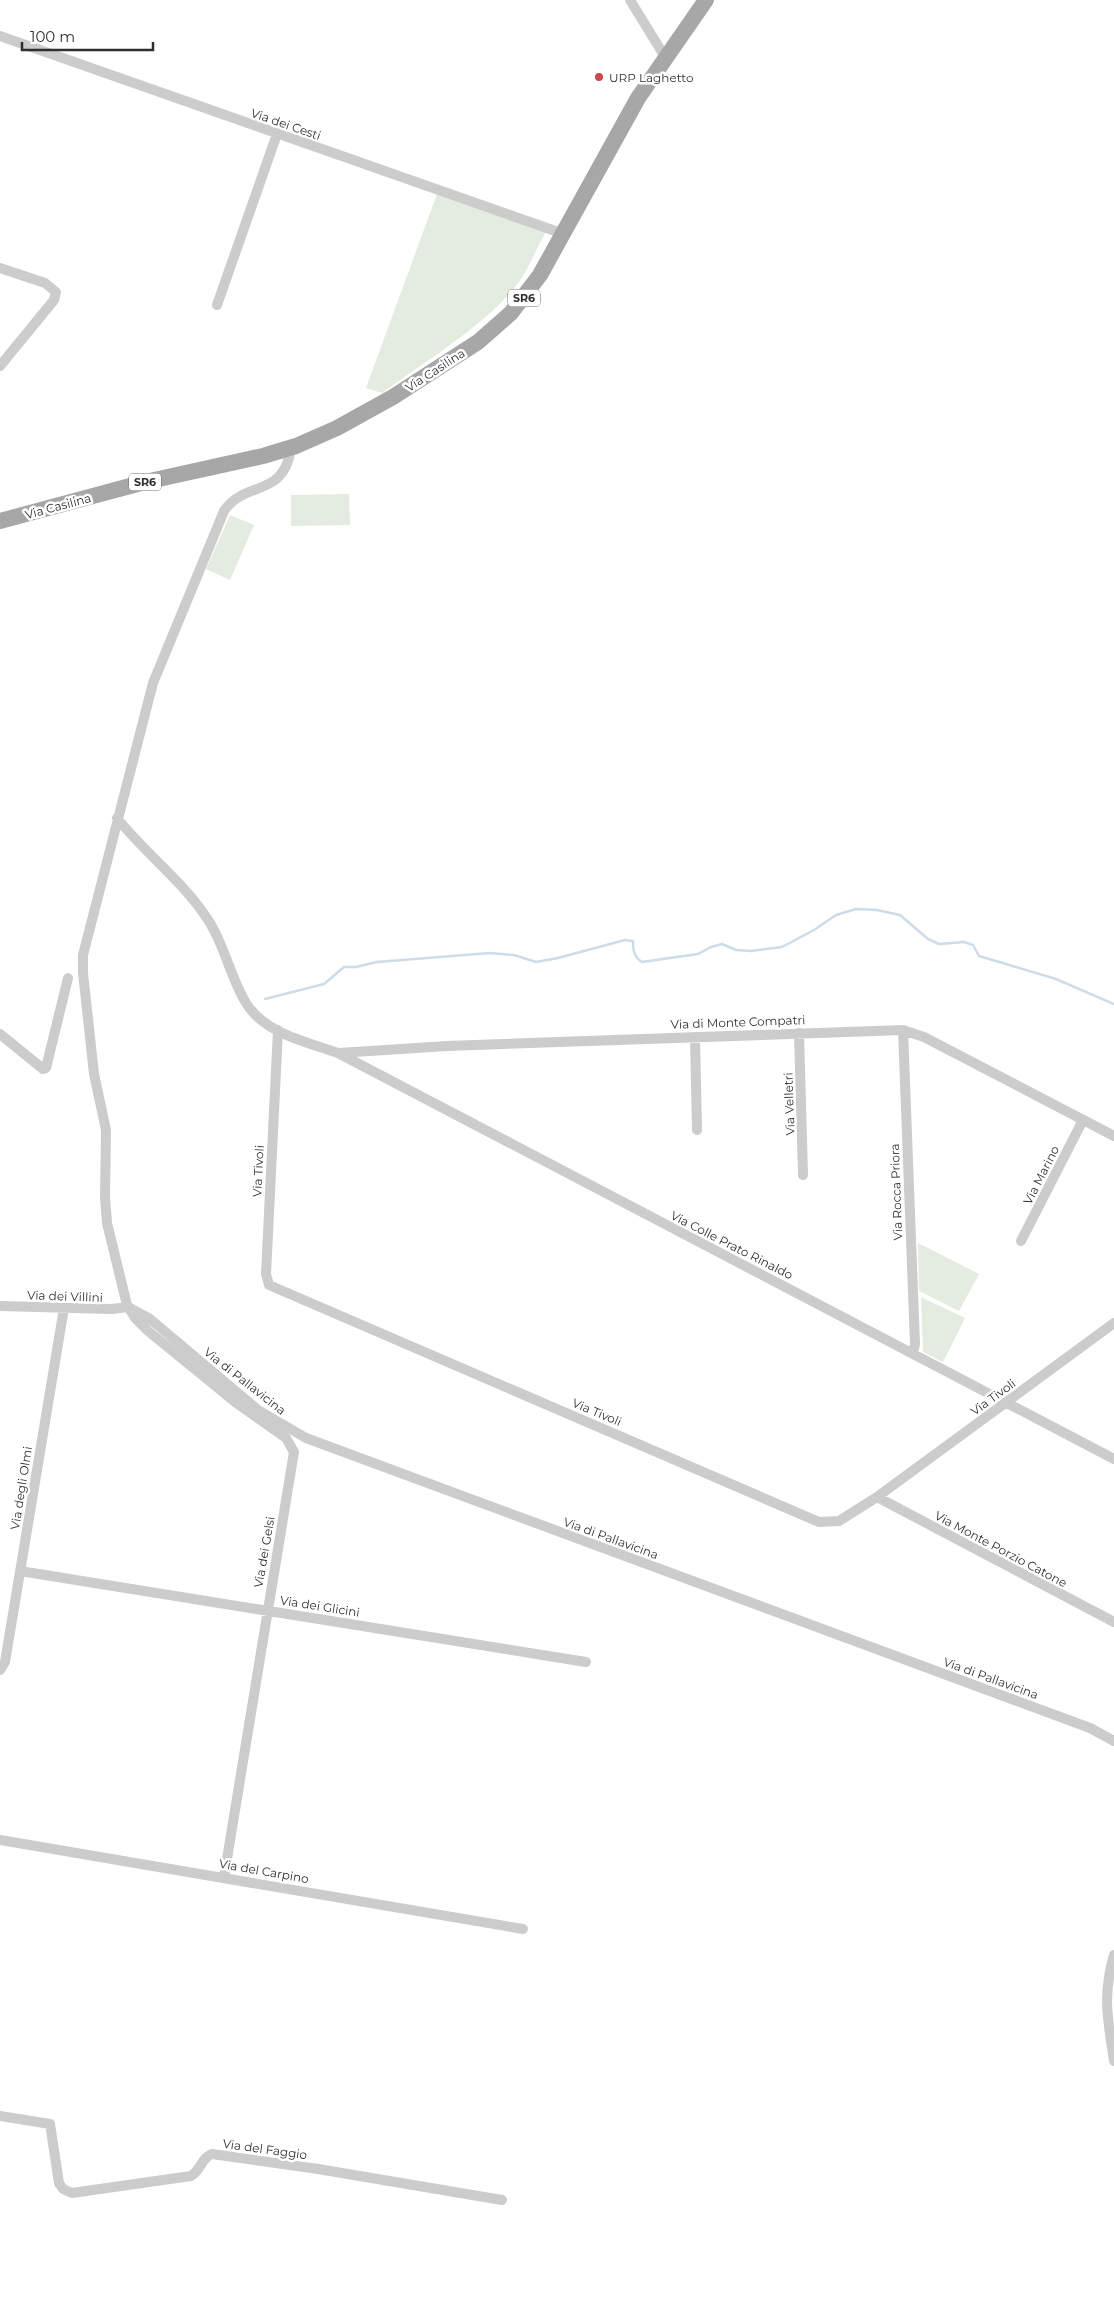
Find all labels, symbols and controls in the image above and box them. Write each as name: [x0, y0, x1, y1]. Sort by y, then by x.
scale bar: [22, 20, 154, 52]
text: 100 m: [30, 27, 75, 46]
place label: URP Laghetto: [609, 70, 694, 85]
marker: URP Laghetto: [593, 71, 605, 83]
street label: Via dei Cesti: [249, 105, 323, 143]
road number: SR6: [508, 290, 540, 306]
street label: Via Casilina: [402, 345, 468, 395]
road number: SR6: [129, 474, 161, 491]
street label: Via Casilina: [23, 490, 93, 522]
street label: Via di Monte Compatri: [670, 1012, 806, 1032]
street label: Via Velletri: [780, 1072, 798, 1136]
street label: Via Rocca Priora: [887, 1143, 905, 1241]
street label: Via Marino: [1020, 1143, 1062, 1207]
street label: Via Tivoli: [249, 1145, 267, 1197]
street label: Via Colle Prato Rinaldo: [668, 1208, 796, 1282]
street label: Via dei Villini: [27, 1287, 103, 1305]
street label: Via di Pallavicina: [201, 1344, 289, 1418]
street label: Via Tivoli: [968, 1376, 1018, 1418]
street label: Via Tivoli: [570, 1395, 624, 1429]
street label: Via degli Olmi: [7, 1445, 35, 1531]
street label: Via Monte Porzio Catone: [932, 1508, 1070, 1590]
street label: Via di Pallavicina: [562, 1514, 660, 1562]
street label: Via dei Gelsi: [250, 1515, 278, 1589]
street label: Via dei Glicini: [279, 1592, 361, 1620]
street label: Via di Pallavicina: [942, 1654, 1040, 1702]
street label: Via del Carpino: [218, 1856, 310, 1886]
street label: Via del Faggio: [222, 2136, 308, 2162]

